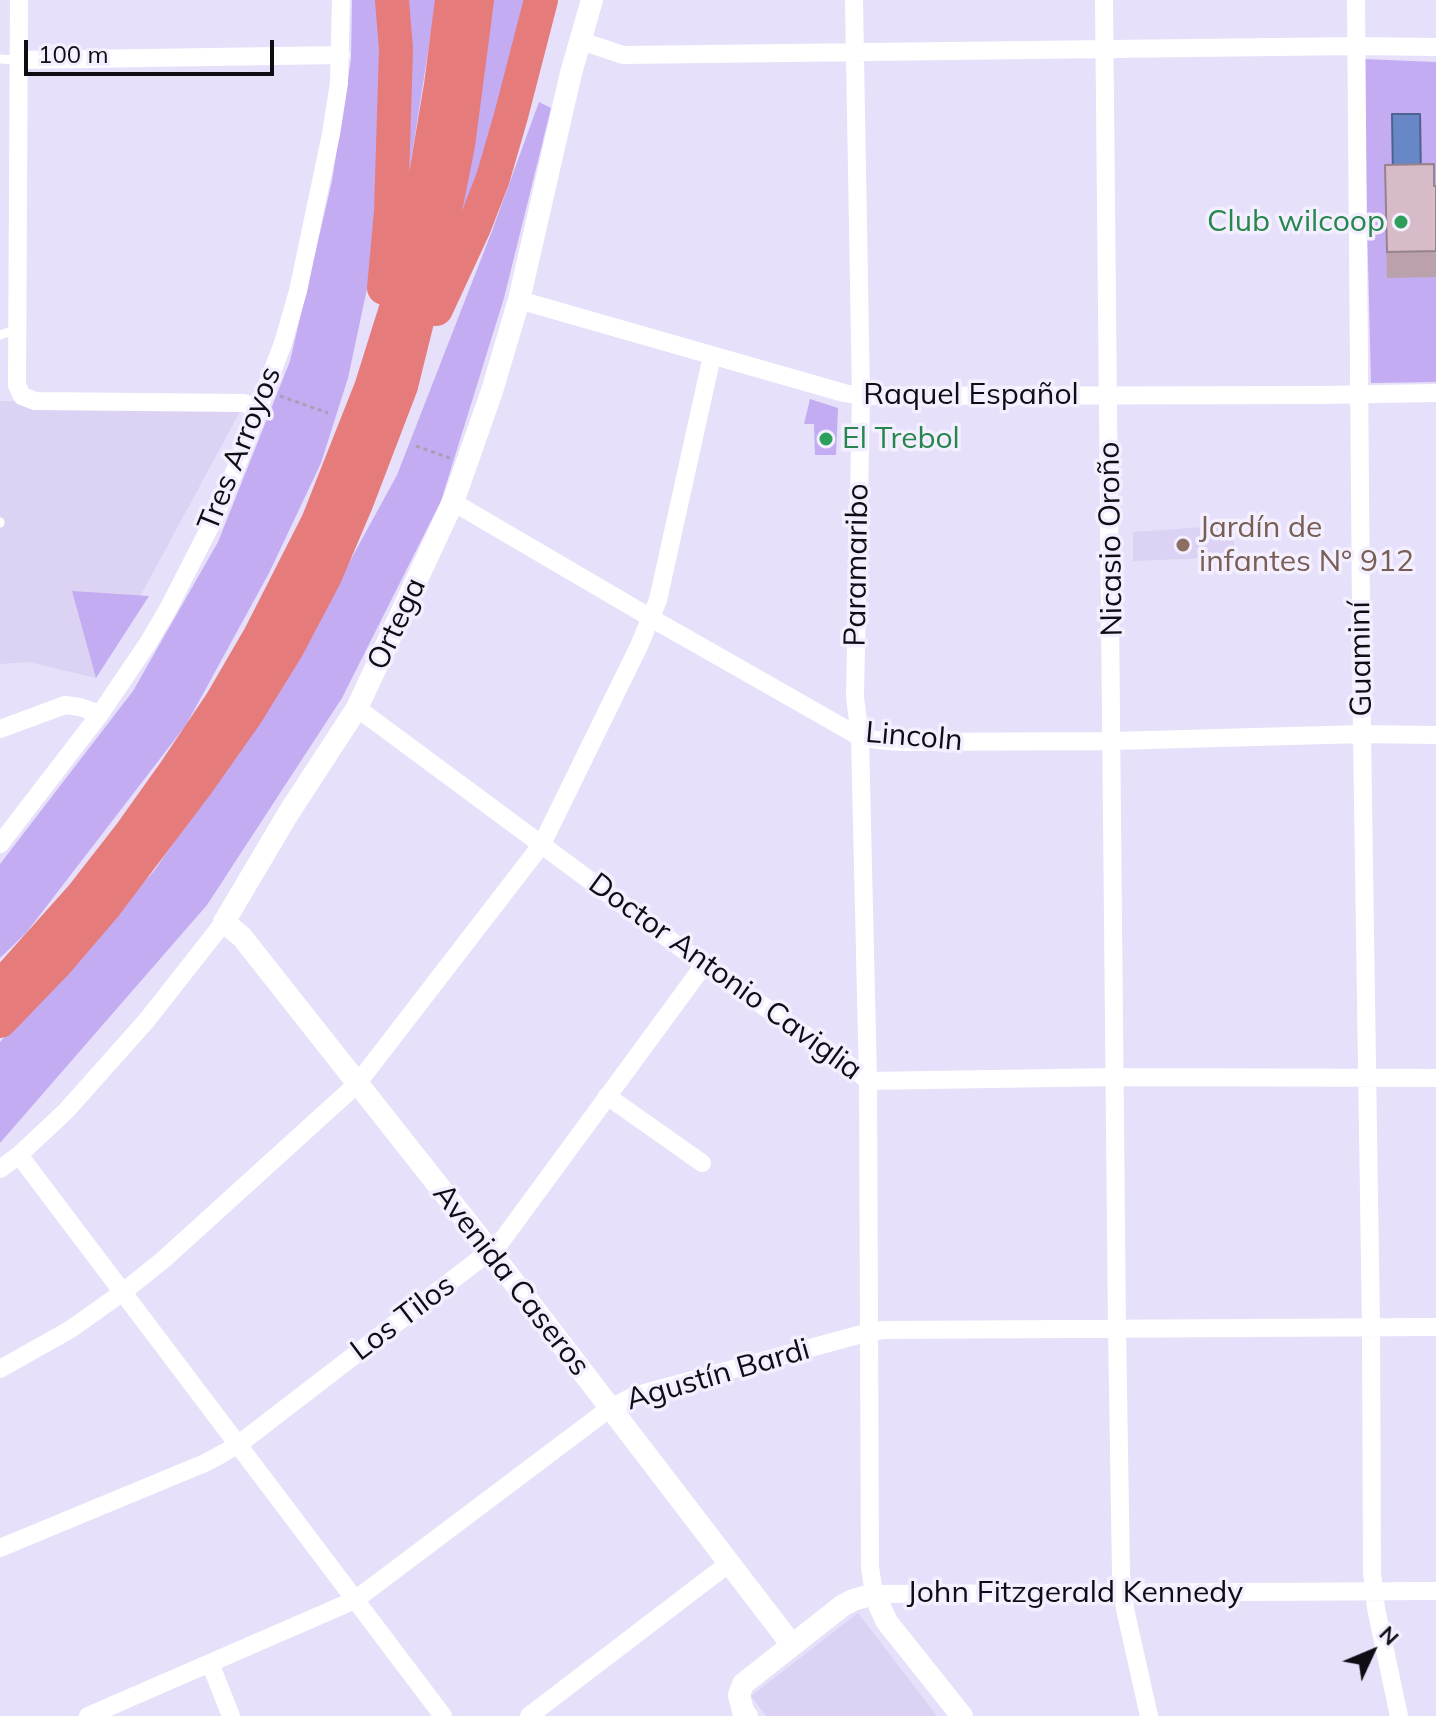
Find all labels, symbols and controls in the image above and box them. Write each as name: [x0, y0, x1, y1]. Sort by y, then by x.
scale bar: [28, 24, 278, 74]
text: 100 m: [38, 39, 109, 69]
place label: Club wilcoop: [1207, 204, 1385, 240]
marker: Club wilcoop: [1392, 213, 1410, 231]
street label: Tres Arroyos: [191, 362, 289, 536]
street label: Raquel Español: [863, 377, 1079, 413]
place label: El Trebol: [842, 421, 960, 457]
marker: El Trebol: [817, 430, 835, 448]
street label: Nicasio Oroño: [1091, 441, 1131, 637]
street label: Paramaribo: [838, 483, 876, 647]
place label: Jardín de infantes N° 912: [1199, 510, 1414, 580]
marker: Jardín de infantes N° 912: [1174, 536, 1192, 554]
street label: Ortega: [360, 572, 434, 676]
street label: Guaminí: [1342, 601, 1380, 717]
street label: Lincoln: [864, 715, 964, 759]
street label: Doctor Antonio Caviglia: [581, 866, 869, 1088]
street label: Avenida Caseros: [425, 1177, 597, 1383]
street label: Los Tilos: [344, 1267, 462, 1369]
street label: Agustín Bardi: [622, 1332, 814, 1418]
street label: John Fitzgerald Kennedy: [907, 1575, 1243, 1611]
north arrow: [1332, 1612, 1412, 1692]
text: N: [1373, 1620, 1405, 1651]

